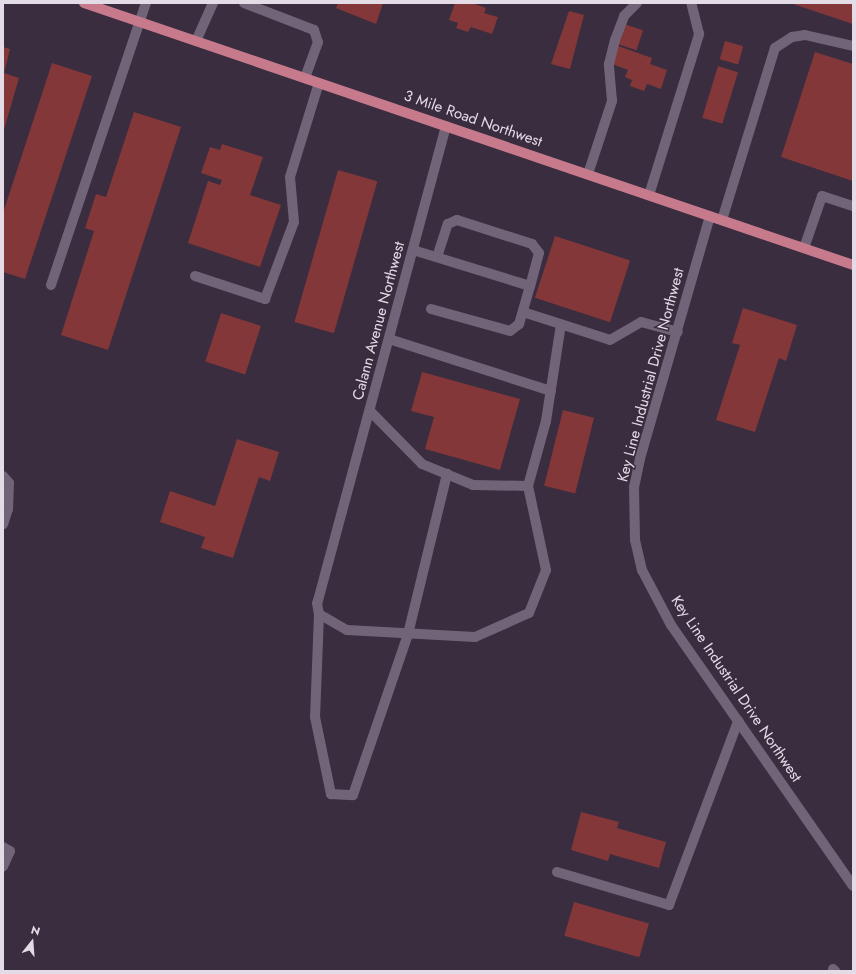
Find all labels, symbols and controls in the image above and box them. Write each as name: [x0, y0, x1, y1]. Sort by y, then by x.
street label: 3 Mile Road Northwest: [402, 87, 544, 151]
street label: Calann Avenue Northwest: [349, 240, 409, 402]
street label: Key Line Industrial Drive Northwest: [614, 266, 688, 484]
street label: Key Line Industrial Drive Northwest: [667, 592, 805, 786]
north arrow: [12, 922, 52, 962]
text: N: [29, 922, 42, 939]

